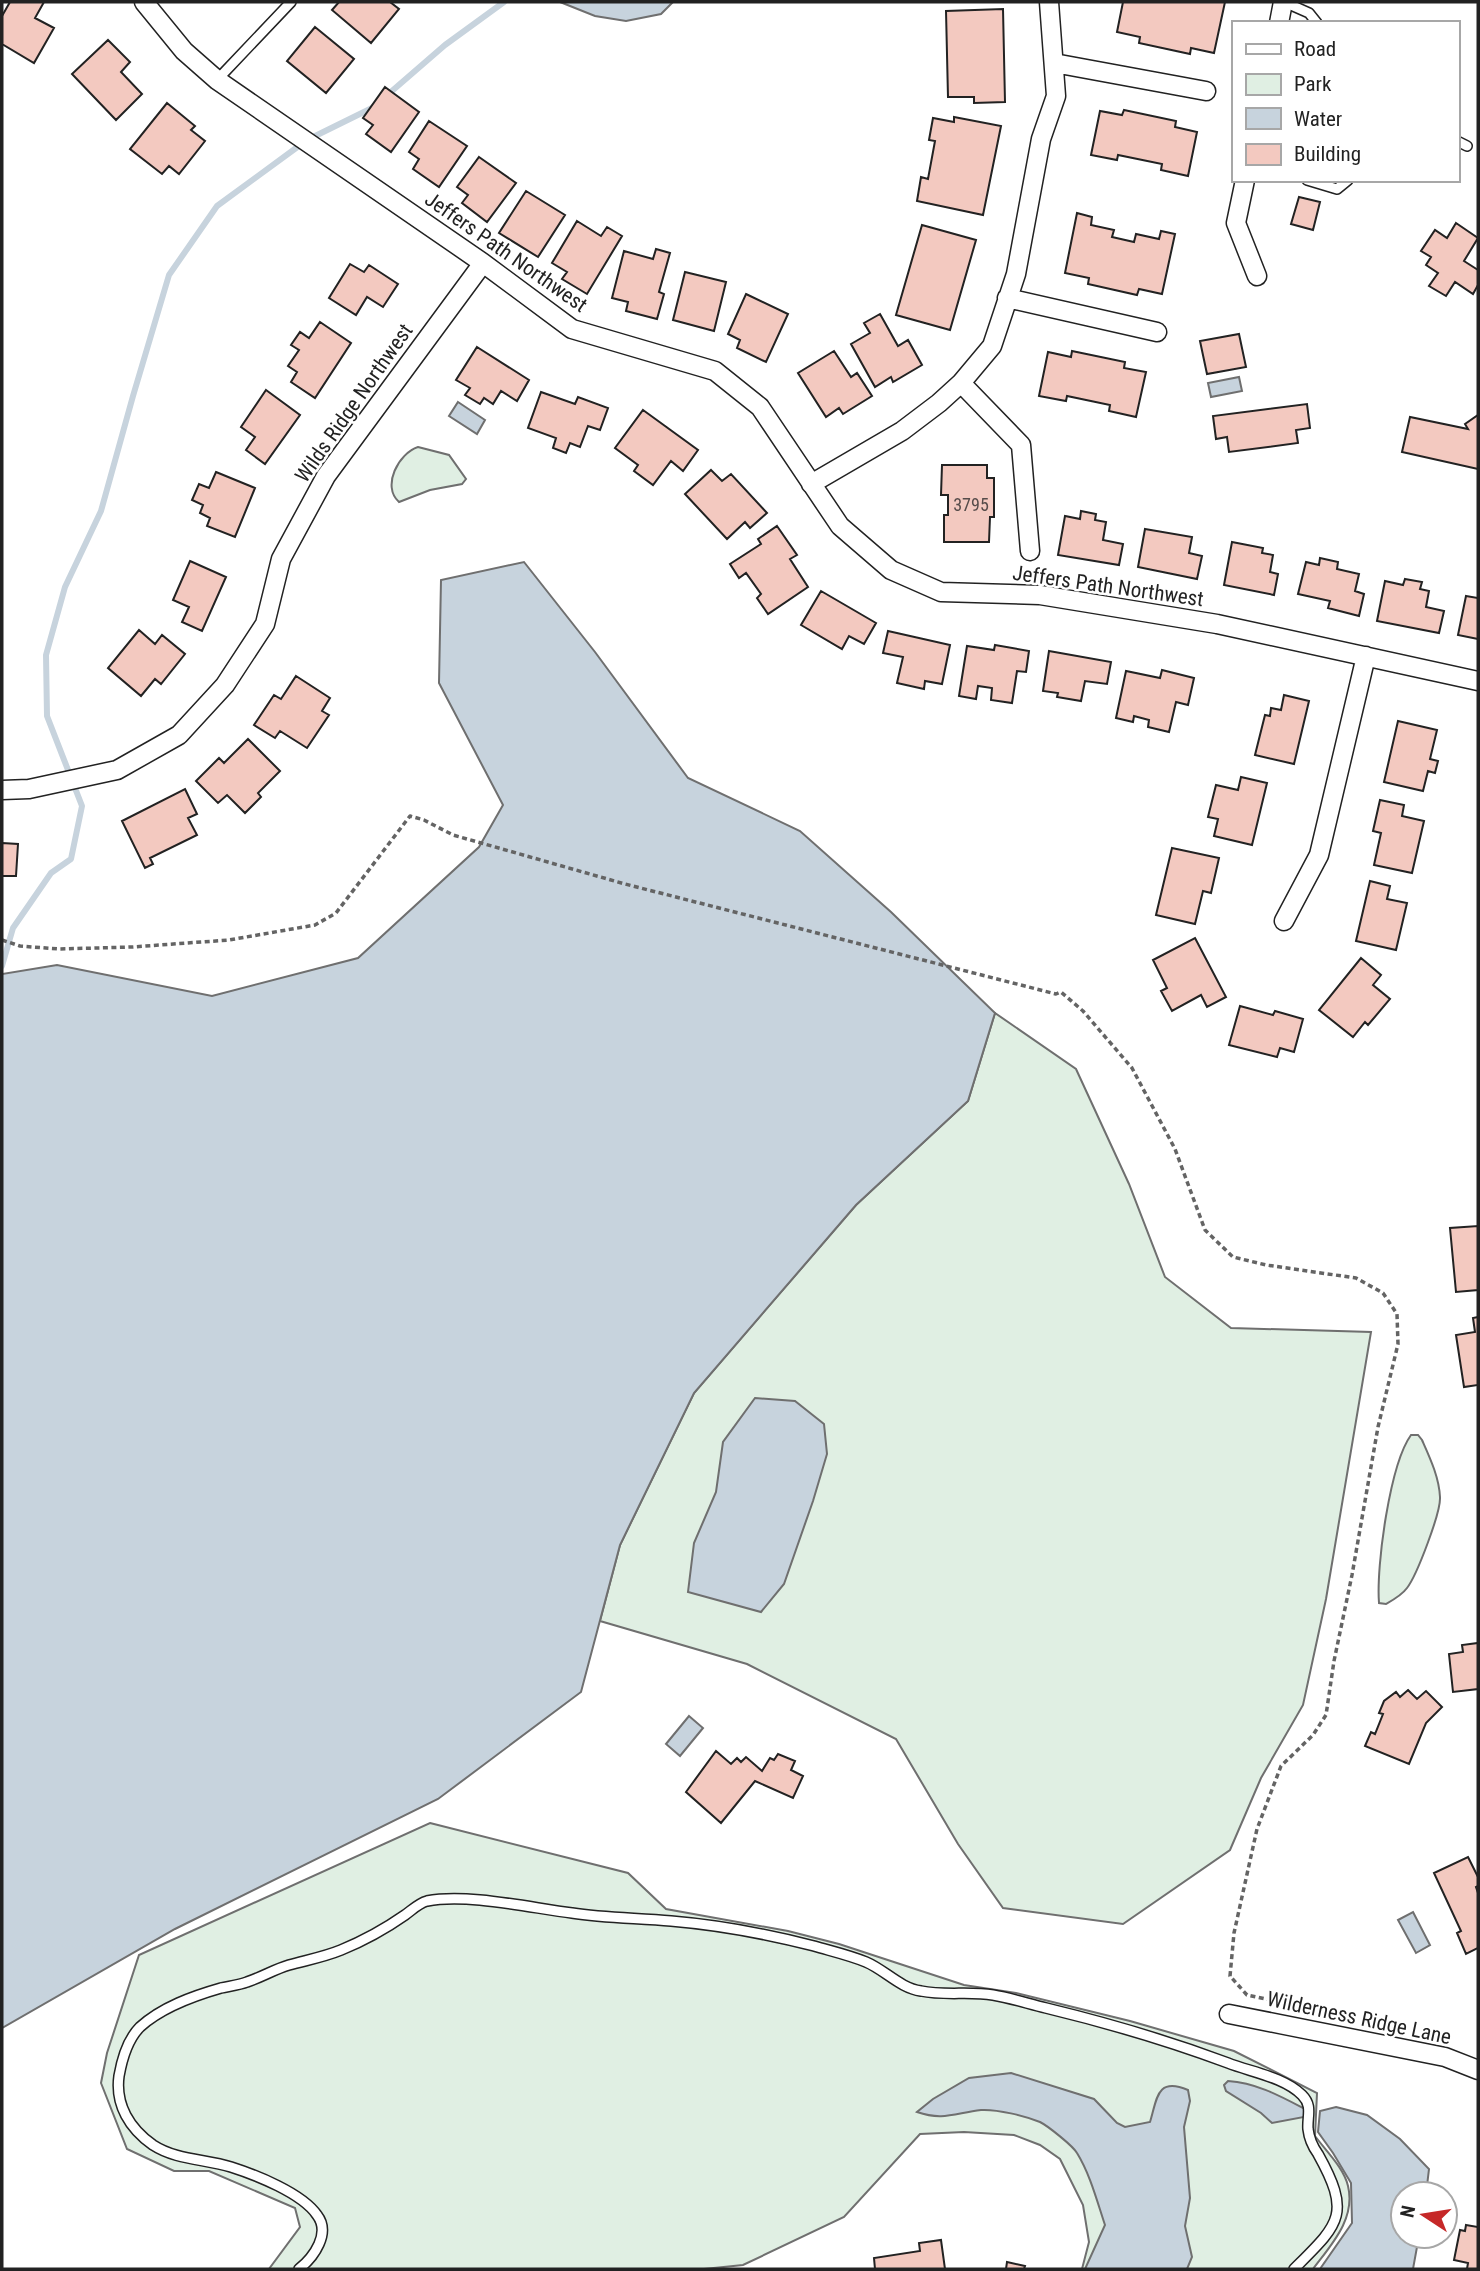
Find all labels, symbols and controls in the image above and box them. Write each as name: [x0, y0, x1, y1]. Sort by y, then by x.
legend: [1232, 21, 1459, 182]
text: Road: [1294, 37, 1336, 61]
text: Park: [1294, 72, 1332, 96]
text: Water: [1294, 107, 1342, 131]
text: Building: [1294, 142, 1361, 166]
street label: Jeffers Path Northwest: [420, 187, 592, 317]
street label: Wilds Ridge Northwest: [290, 319, 418, 487]
house number: 3795: [953, 494, 989, 515]
street label: Jeffers Path Northwest: [1011, 561, 1205, 611]
street label: Wilderness Ridge Lane: [1265, 1987, 1453, 2049]
north arrow: [1389, 2180, 1459, 2250]
text: N: [1395, 2203, 1420, 2220]

